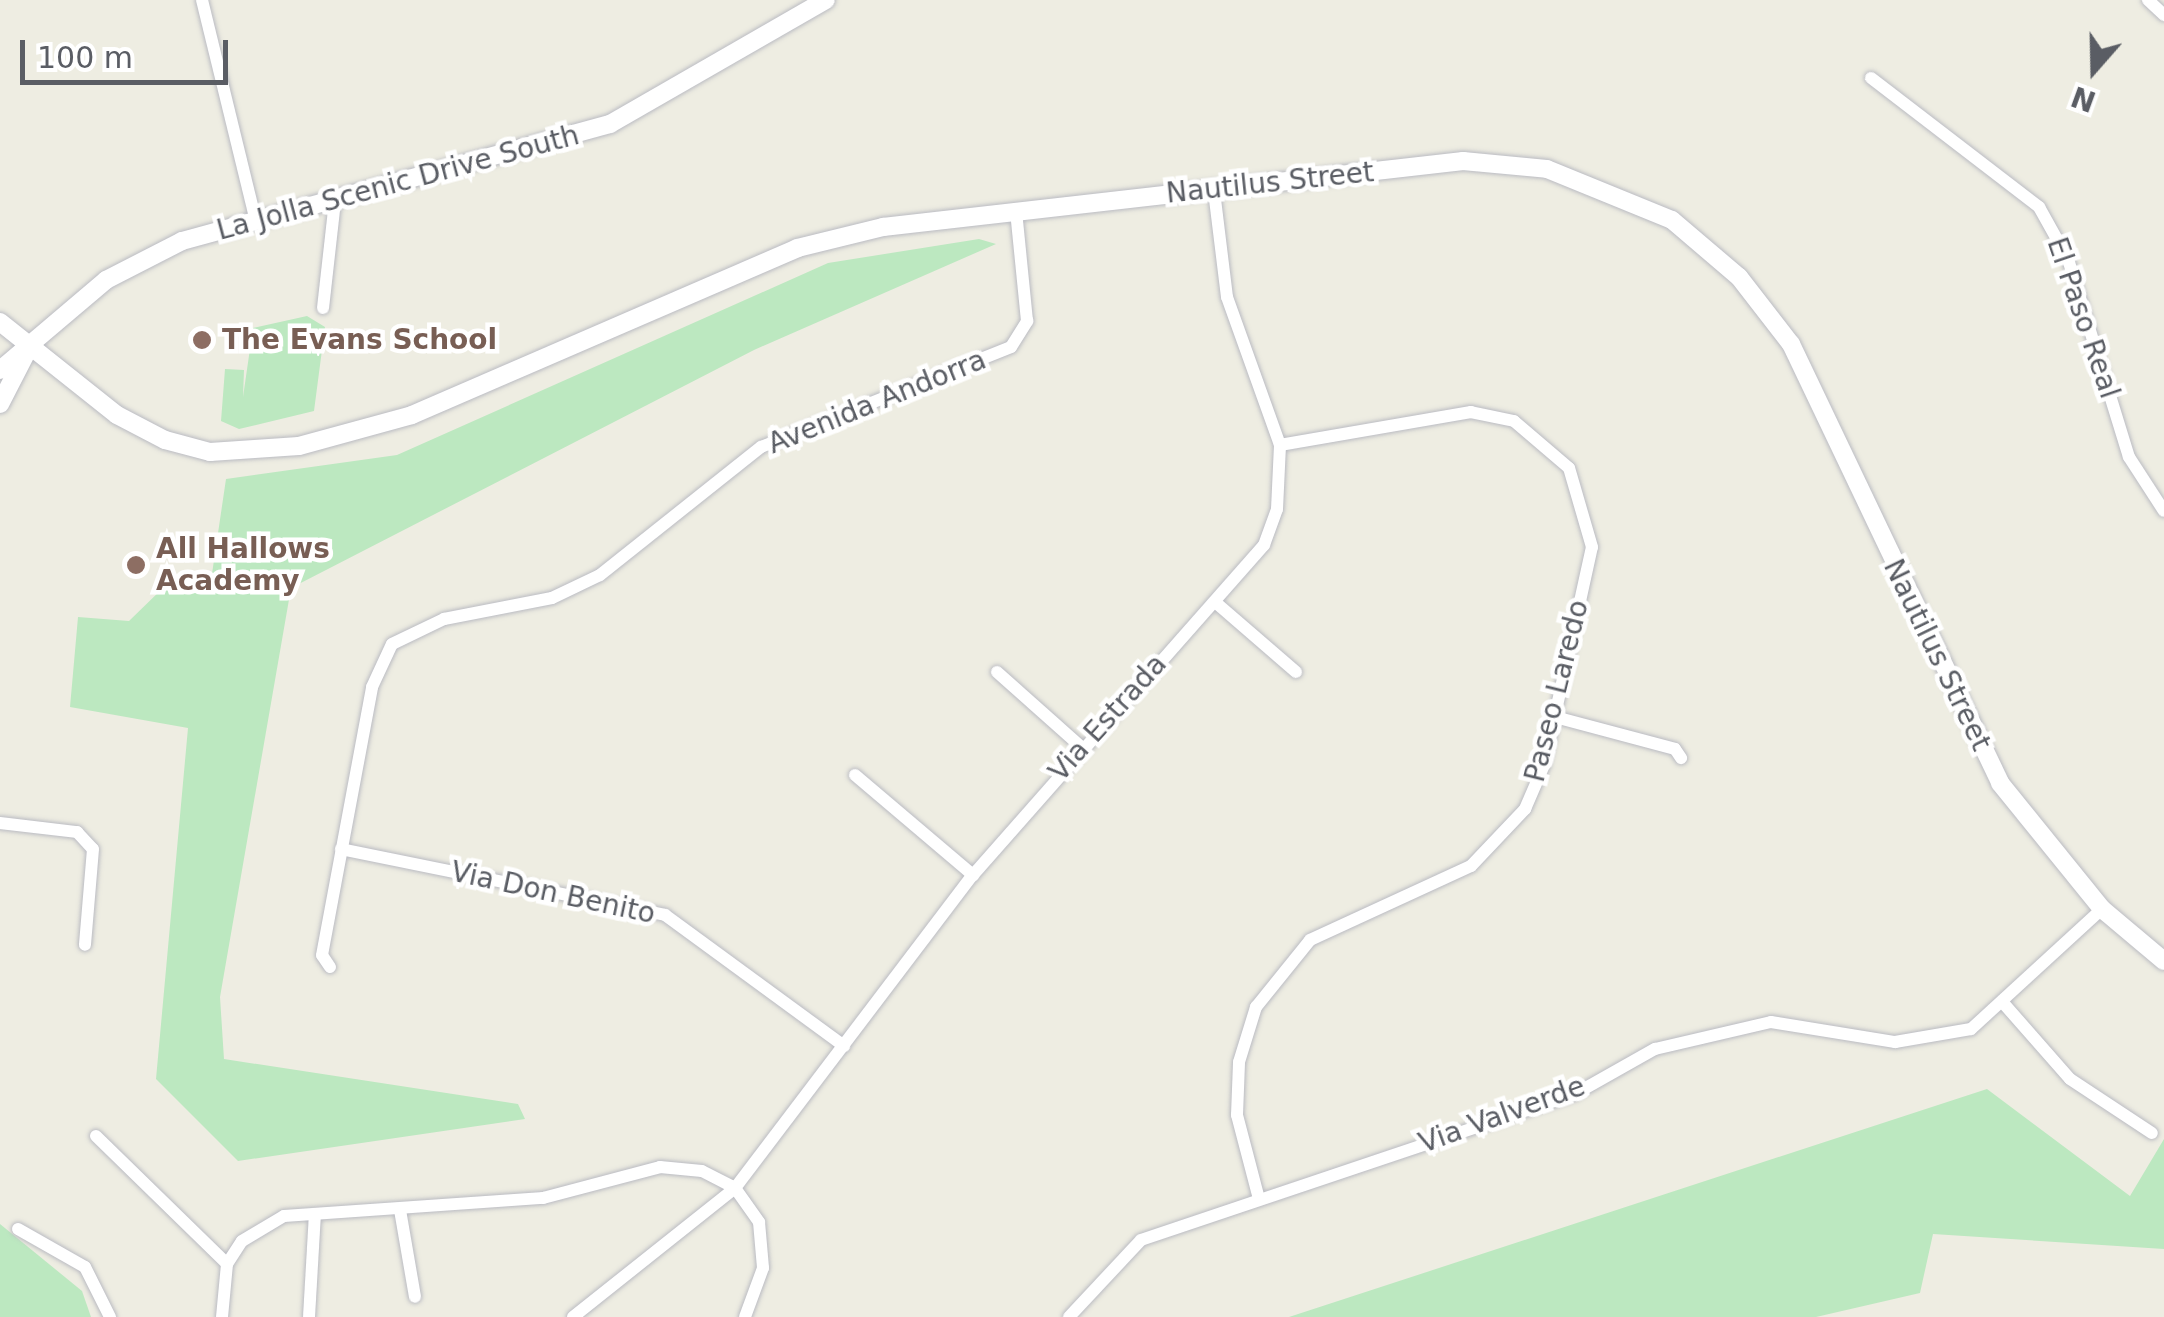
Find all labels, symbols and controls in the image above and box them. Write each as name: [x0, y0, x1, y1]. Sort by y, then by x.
scale bar: [25, 20, 232, 82]
north arrow: [2044, 20, 2144, 120]
text: 100 m: [37, 40, 133, 75]
text: N: [2067, 79, 2100, 118]
street label: La Jolla Scenic Drive South: [213, 118, 583, 248]
street label: Nautilus Street: [1164, 155, 1376, 211]
street label: El Paso Real: [2040, 233, 2126, 403]
place label: The Evans School: [222, 323, 497, 357]
marker: The Evans School: [191, 329, 213, 351]
street label: Avenida Andorra: [763, 343, 991, 461]
place label: All Hallows Academy: [156, 532, 330, 598]
marker: All Hallows Academy: [125, 554, 147, 576]
street label: Nautilus Street: [1876, 554, 1998, 756]
street label: Paseo Laredo: [1518, 596, 1596, 786]
street label: Via Estrada: [1042, 648, 1174, 788]
street label: Via Don Benito: [448, 855, 658, 931]
street label: Via Valverde: [1414, 1069, 1590, 1161]

